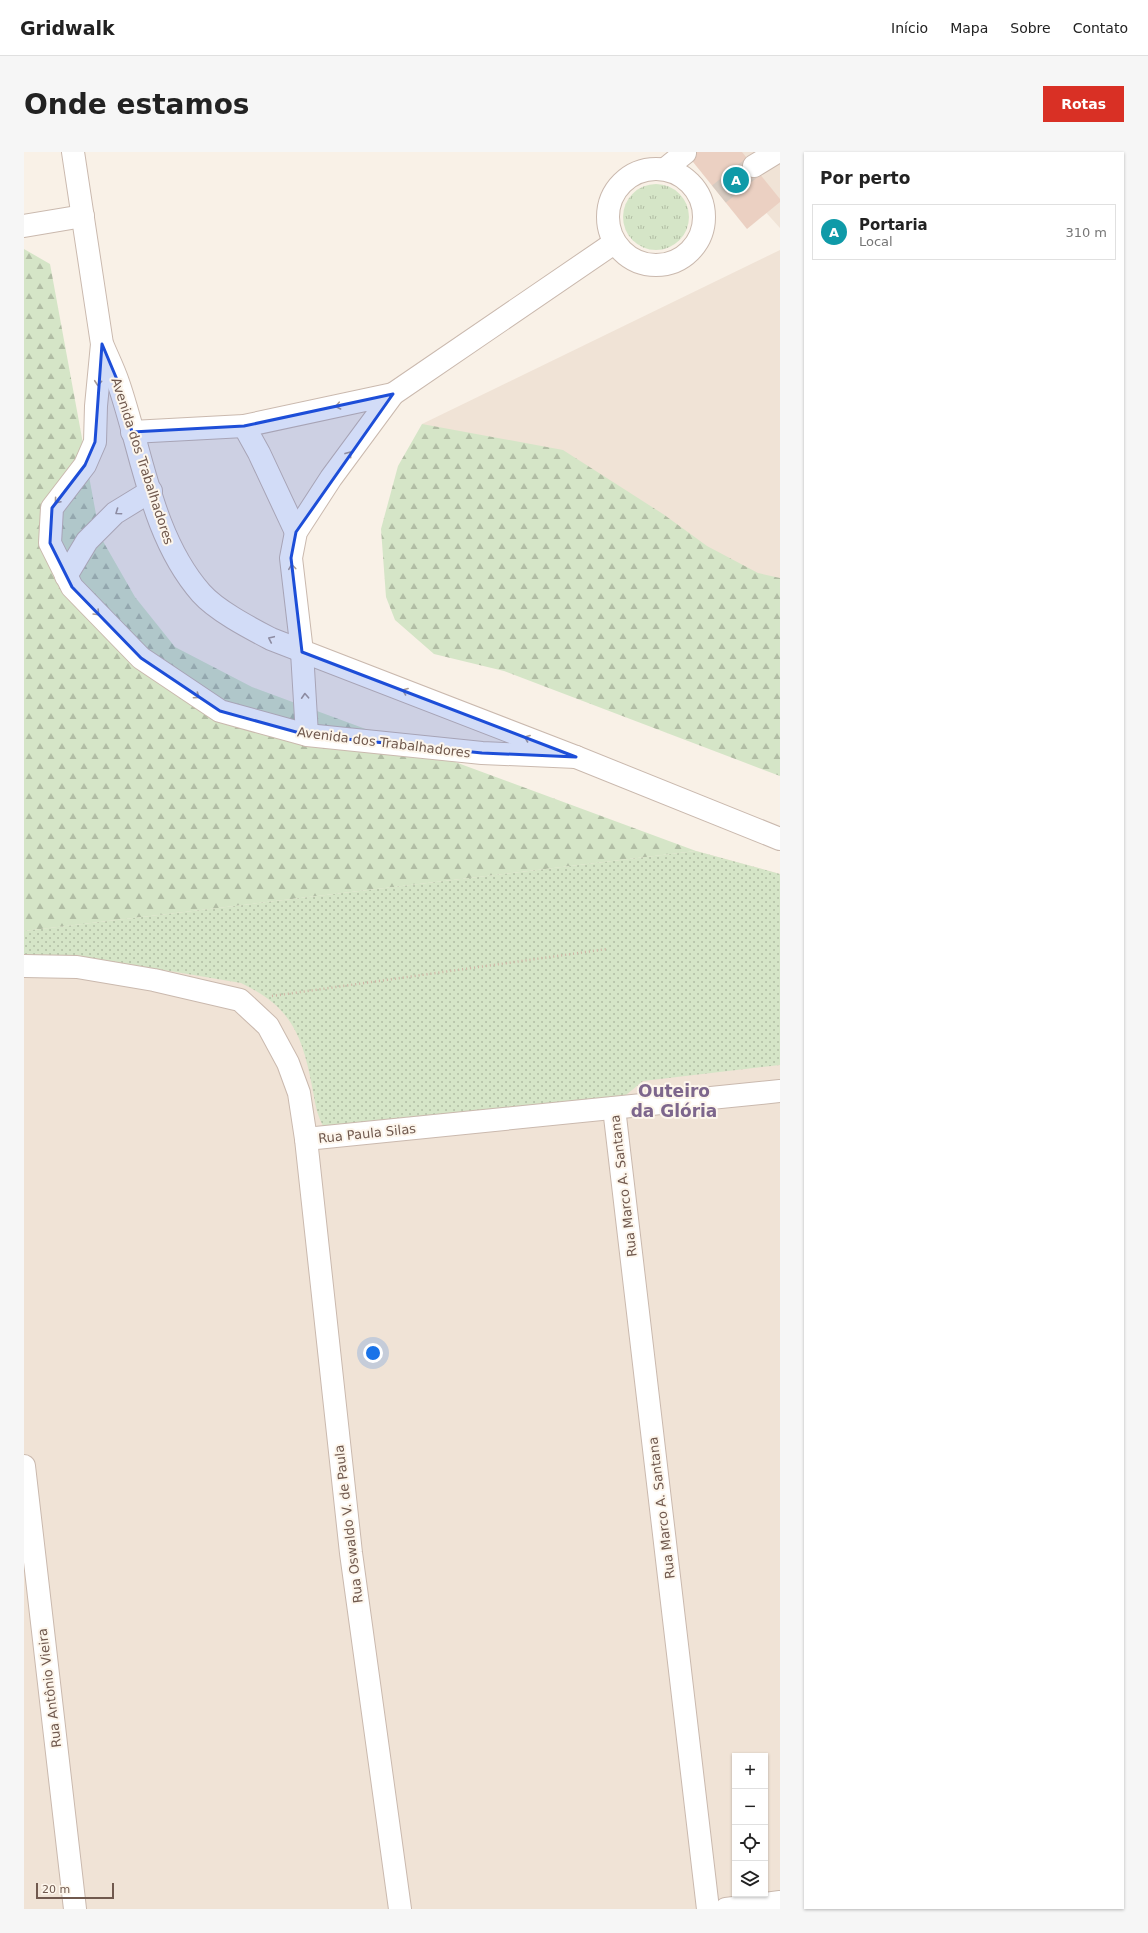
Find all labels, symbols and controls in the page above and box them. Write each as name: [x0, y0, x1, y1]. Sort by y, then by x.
text: Gridwalk: [20, 17, 115, 39]
text: Início: [891, 20, 928, 36]
text: Mapa: [950, 20, 988, 36]
text: Sobre: [1010, 20, 1051, 36]
text: Contato: [1073, 20, 1128, 36]
button: Rotas: [1043, 86, 1124, 122]
text: Onde estamos: [24, 88, 250, 121]
pin: A: [723, 165, 749, 195]
text: Por perto: [820, 168, 910, 188]
text: Portaria: [859, 216, 928, 234]
text: A: [829, 225, 839, 240]
text: 310 m: [1065, 225, 1107, 240]
text: Local: [859, 234, 893, 249]
street label: Avenida dos Trabalhadores: [108, 376, 177, 547]
one-way arrow: [94, 379, 103, 386]
one-way arrow: [335, 401, 341, 409]
one-way arrow: [344, 451, 352, 458]
one-way arrow: [55, 496, 62, 503]
one-way arrow: [115, 507, 122, 514]
one-way arrow: [288, 564, 297, 570]
one-way arrow: [93, 608, 100, 616]
one-way arrow: [268, 636, 275, 644]
one-way arrow: [402, 688, 409, 696]
one-way arrow: [193, 691, 200, 698]
one-way arrow: [300, 693, 309, 700]
street label: Avenida dos Trabalhadores: [296, 724, 472, 761]
one-way arrow: [523, 734, 530, 742]
district label: Outeiro da Glória: [631, 1081, 717, 1121]
street label: Rua Marco A. Santana: [607, 1114, 640, 1258]
street label: Rua Paula Silas: [317, 1121, 417, 1146]
your location: [363, 1343, 383, 1363]
street label: Rua Marco A. Santana: [645, 1436, 678, 1580]
street label: Rua Oswaldo V. de Paula: [331, 1444, 366, 1604]
street label: Rua Antônio Vieira: [35, 1627, 64, 1748]
map controls: [732, 1753, 768, 1897]
button: +: [732, 1753, 768, 1789]
button: −: [732, 1789, 768, 1825]
button: locate: [732, 1825, 768, 1861]
button: layers: [732, 1861, 768, 1897]
scale bar: [36, 1881, 114, 1900]
text: 20 m: [42, 1883, 70, 1896]

